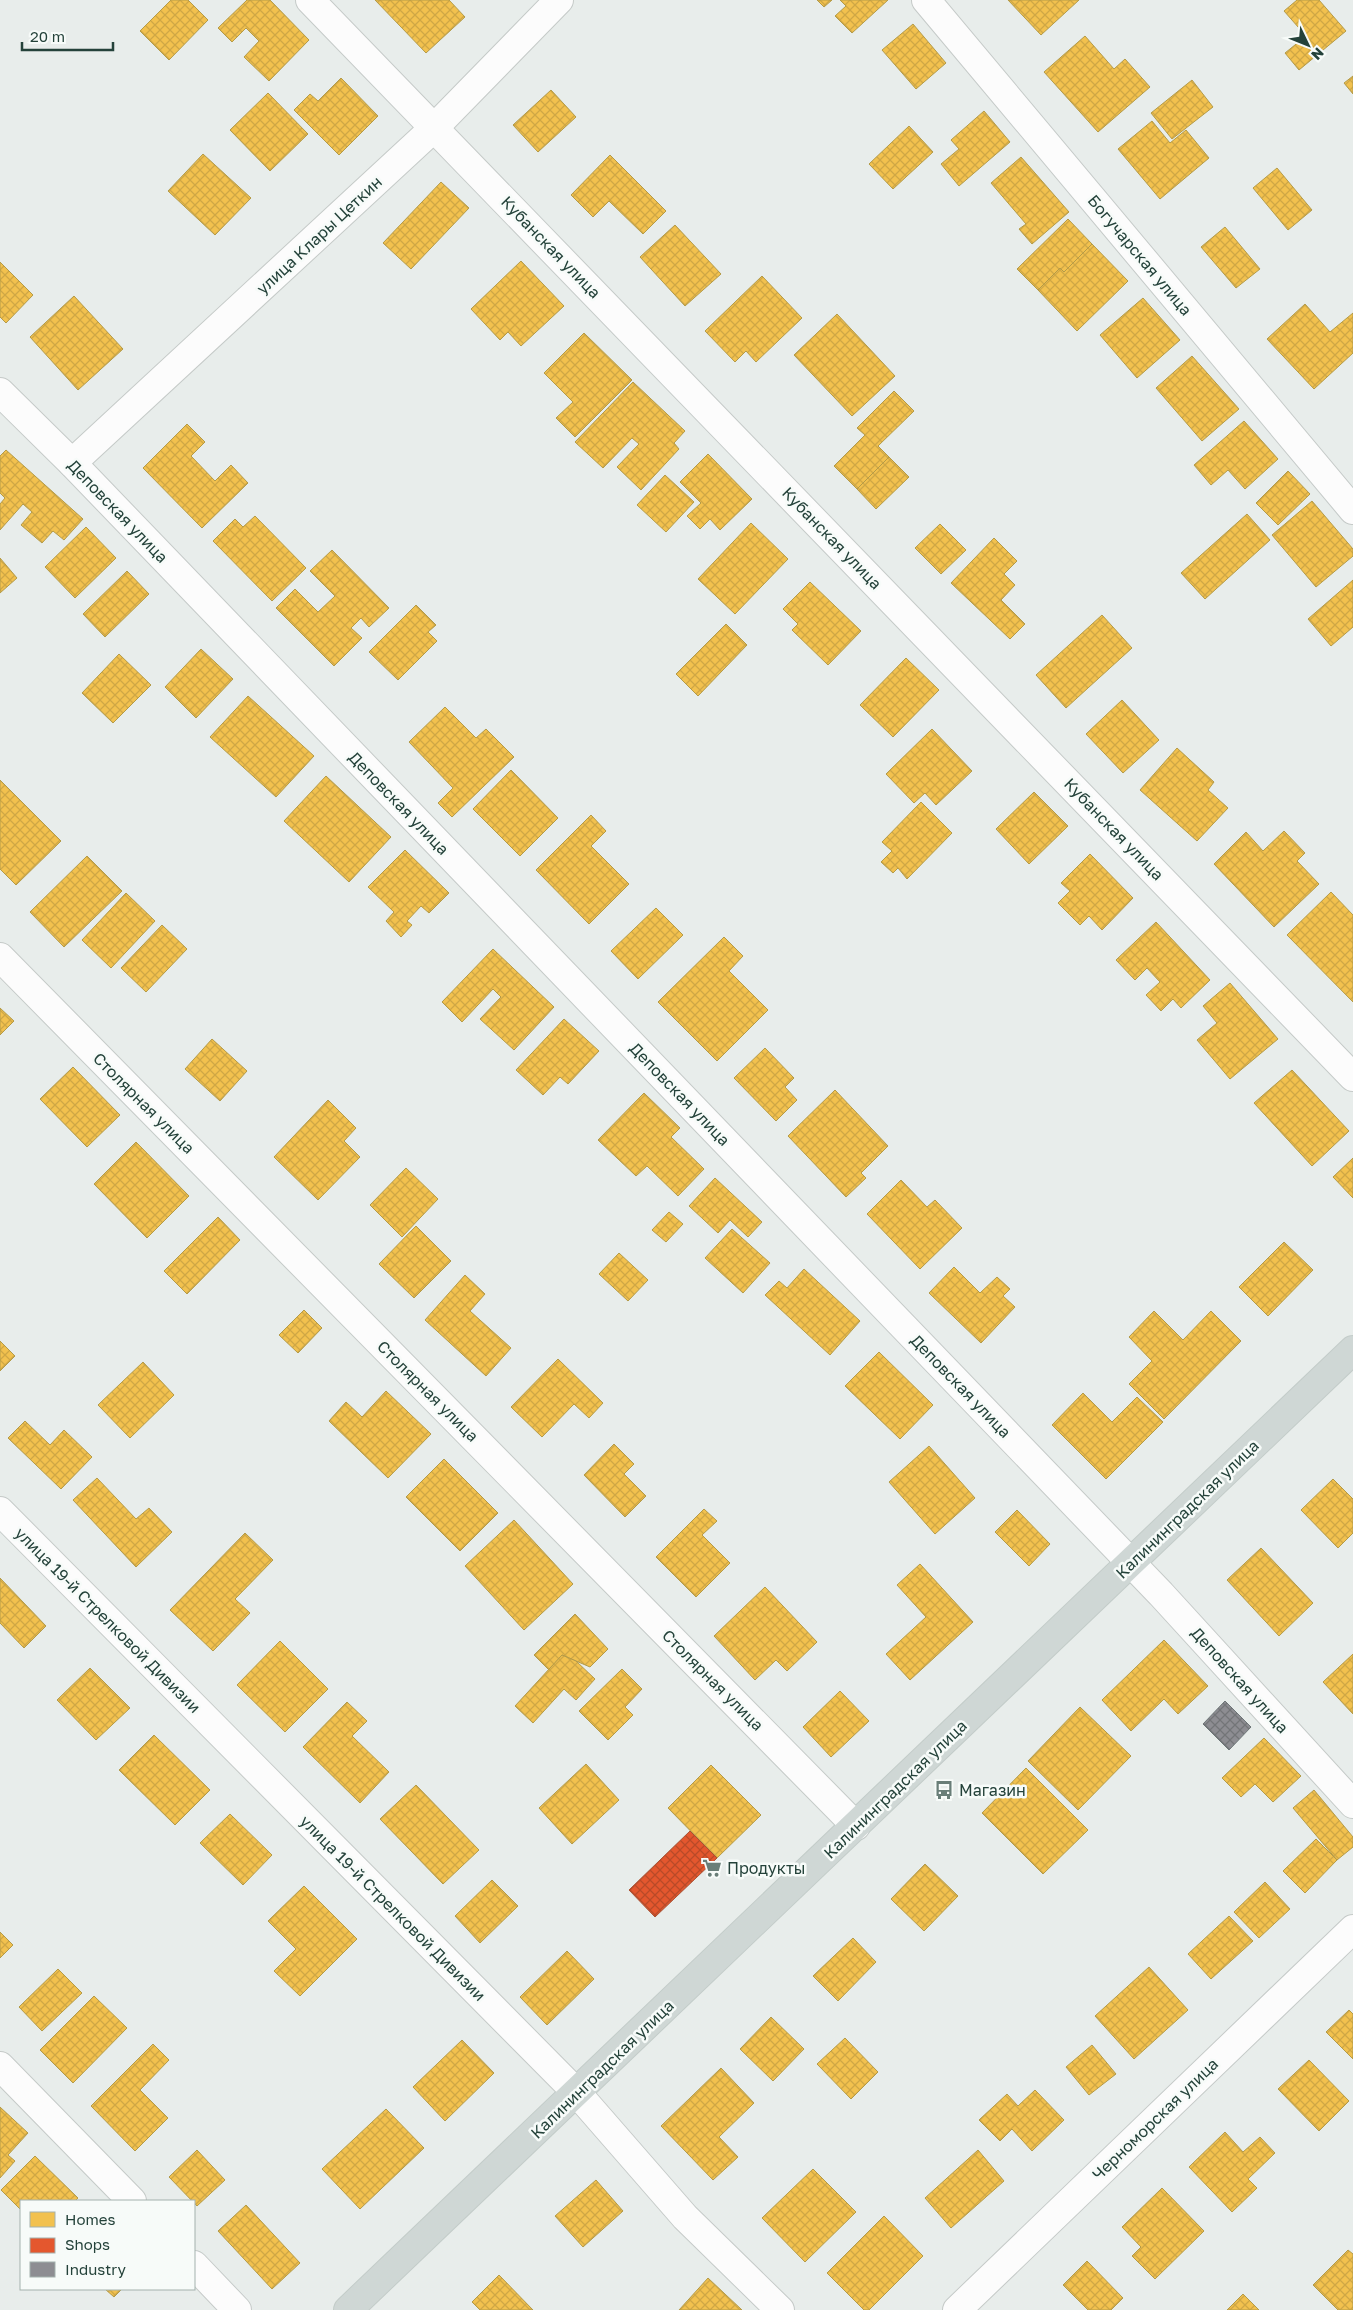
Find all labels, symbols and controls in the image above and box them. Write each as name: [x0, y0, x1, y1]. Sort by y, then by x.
scale bar: [22, 20, 114, 52]
north arrow: [1283, 20, 1333, 70]
text: 20 m: [30, 27, 65, 45]
text: N: [1308, 45, 1328, 64]
street label: улица Клары Цеткин: [252, 172, 386, 298]
street label: Богучарская улица: [1084, 191, 1196, 319]
street label: Кубанская улица: [497, 192, 605, 302]
street label: Деповская улица: [64, 455, 172, 567]
street label: Кубанская улица: [778, 483, 886, 593]
street label: Деповская улица: [345, 747, 453, 859]
street label: Кубанская улица: [1060, 774, 1168, 884]
street label: Деповская улица: [626, 1038, 734, 1150]
street label: Столярная улица: [89, 1048, 199, 1158]
street label: Деповская улица: [907, 1330, 1015, 1442]
street label: Столярная улица: [373, 1336, 483, 1446]
street label: Калининградская улица: [1111, 1435, 1263, 1583]
street label: улица 19-й Стрелковой Дивизии: [11, 1523, 205, 1717]
street label: Деповская улица: [1187, 1623, 1293, 1737]
street label: Столярная улица: [658, 1625, 768, 1735]
street label: Калининградская улица: [819, 1715, 971, 1863]
bus stop icon: Магазин: [933, 1779, 955, 1801]
place label: Магазин: [959, 1780, 1026, 1800]
street label: улица 19-й Стрелковой Дивизии: [296, 1811, 490, 2005]
supermarket icon: Продукты: [701, 1857, 723, 1879]
place label: Продукты: [727, 1858, 805, 1878]
street label: Калининградская улица: [526, 1995, 678, 2143]
street label: Черноморская улица: [1088, 2054, 1222, 2184]
legend: [20, 2200, 195, 2290]
text: Homes: [65, 2210, 115, 2228]
text: Shops: [65, 2235, 110, 2253]
text: Industry: [65, 2260, 126, 2278]

